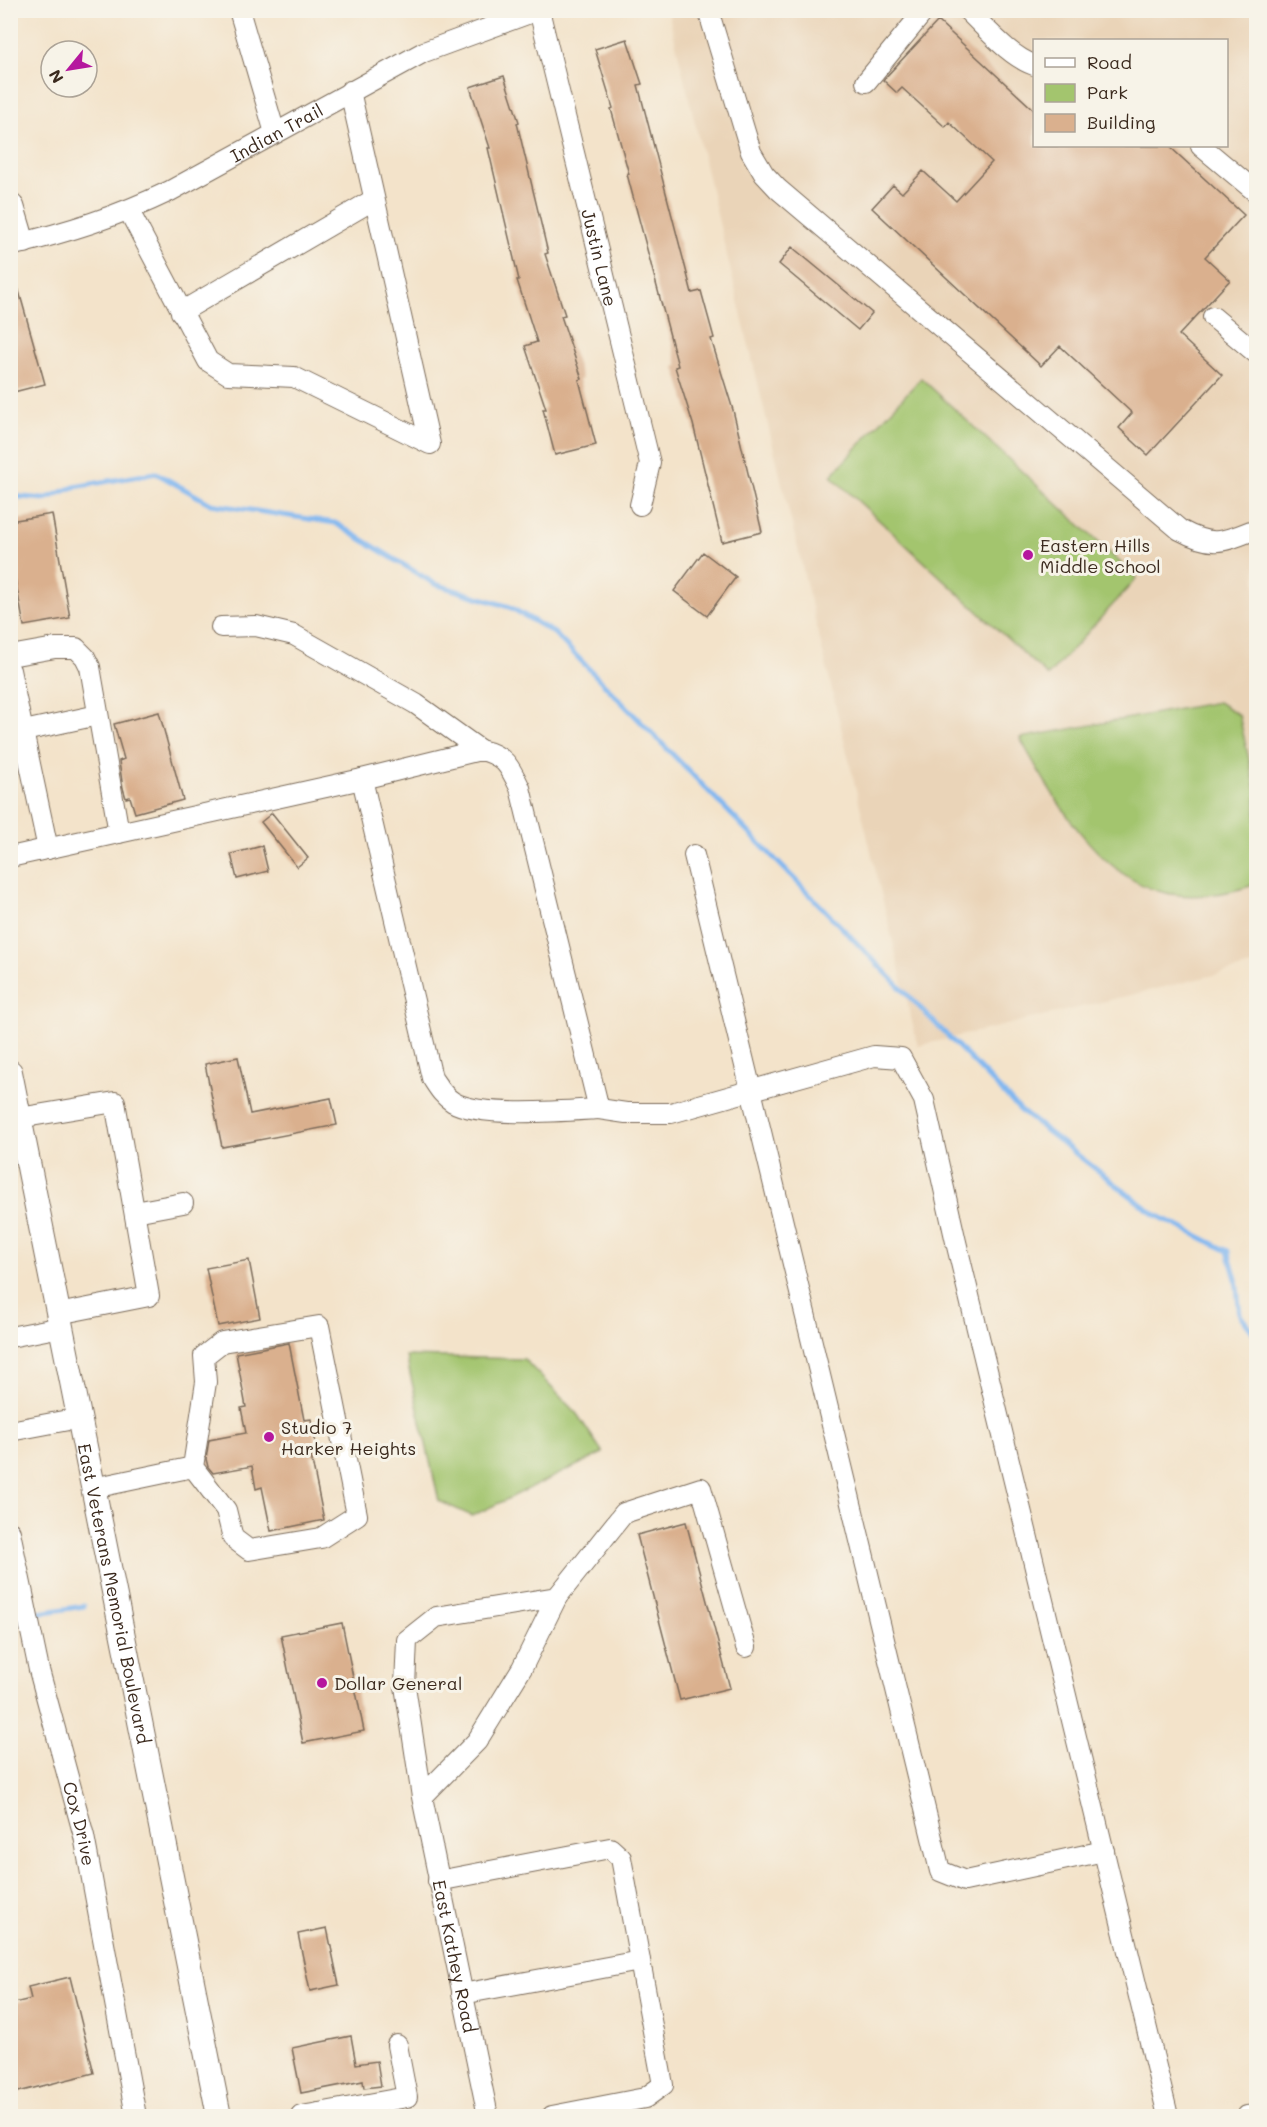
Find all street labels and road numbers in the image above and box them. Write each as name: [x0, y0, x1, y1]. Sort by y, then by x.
street label: Indian Trail: [226, 98, 327, 168]
street label: Justin Lane: [576, 206, 623, 309]
street label: East Veterans Memorial Boulevard: [73, 1441, 156, 1746]
street label: Cox Drive: [58, 1779, 101, 1868]
street label: East Kathey Road: [427, 1878, 482, 2035]

